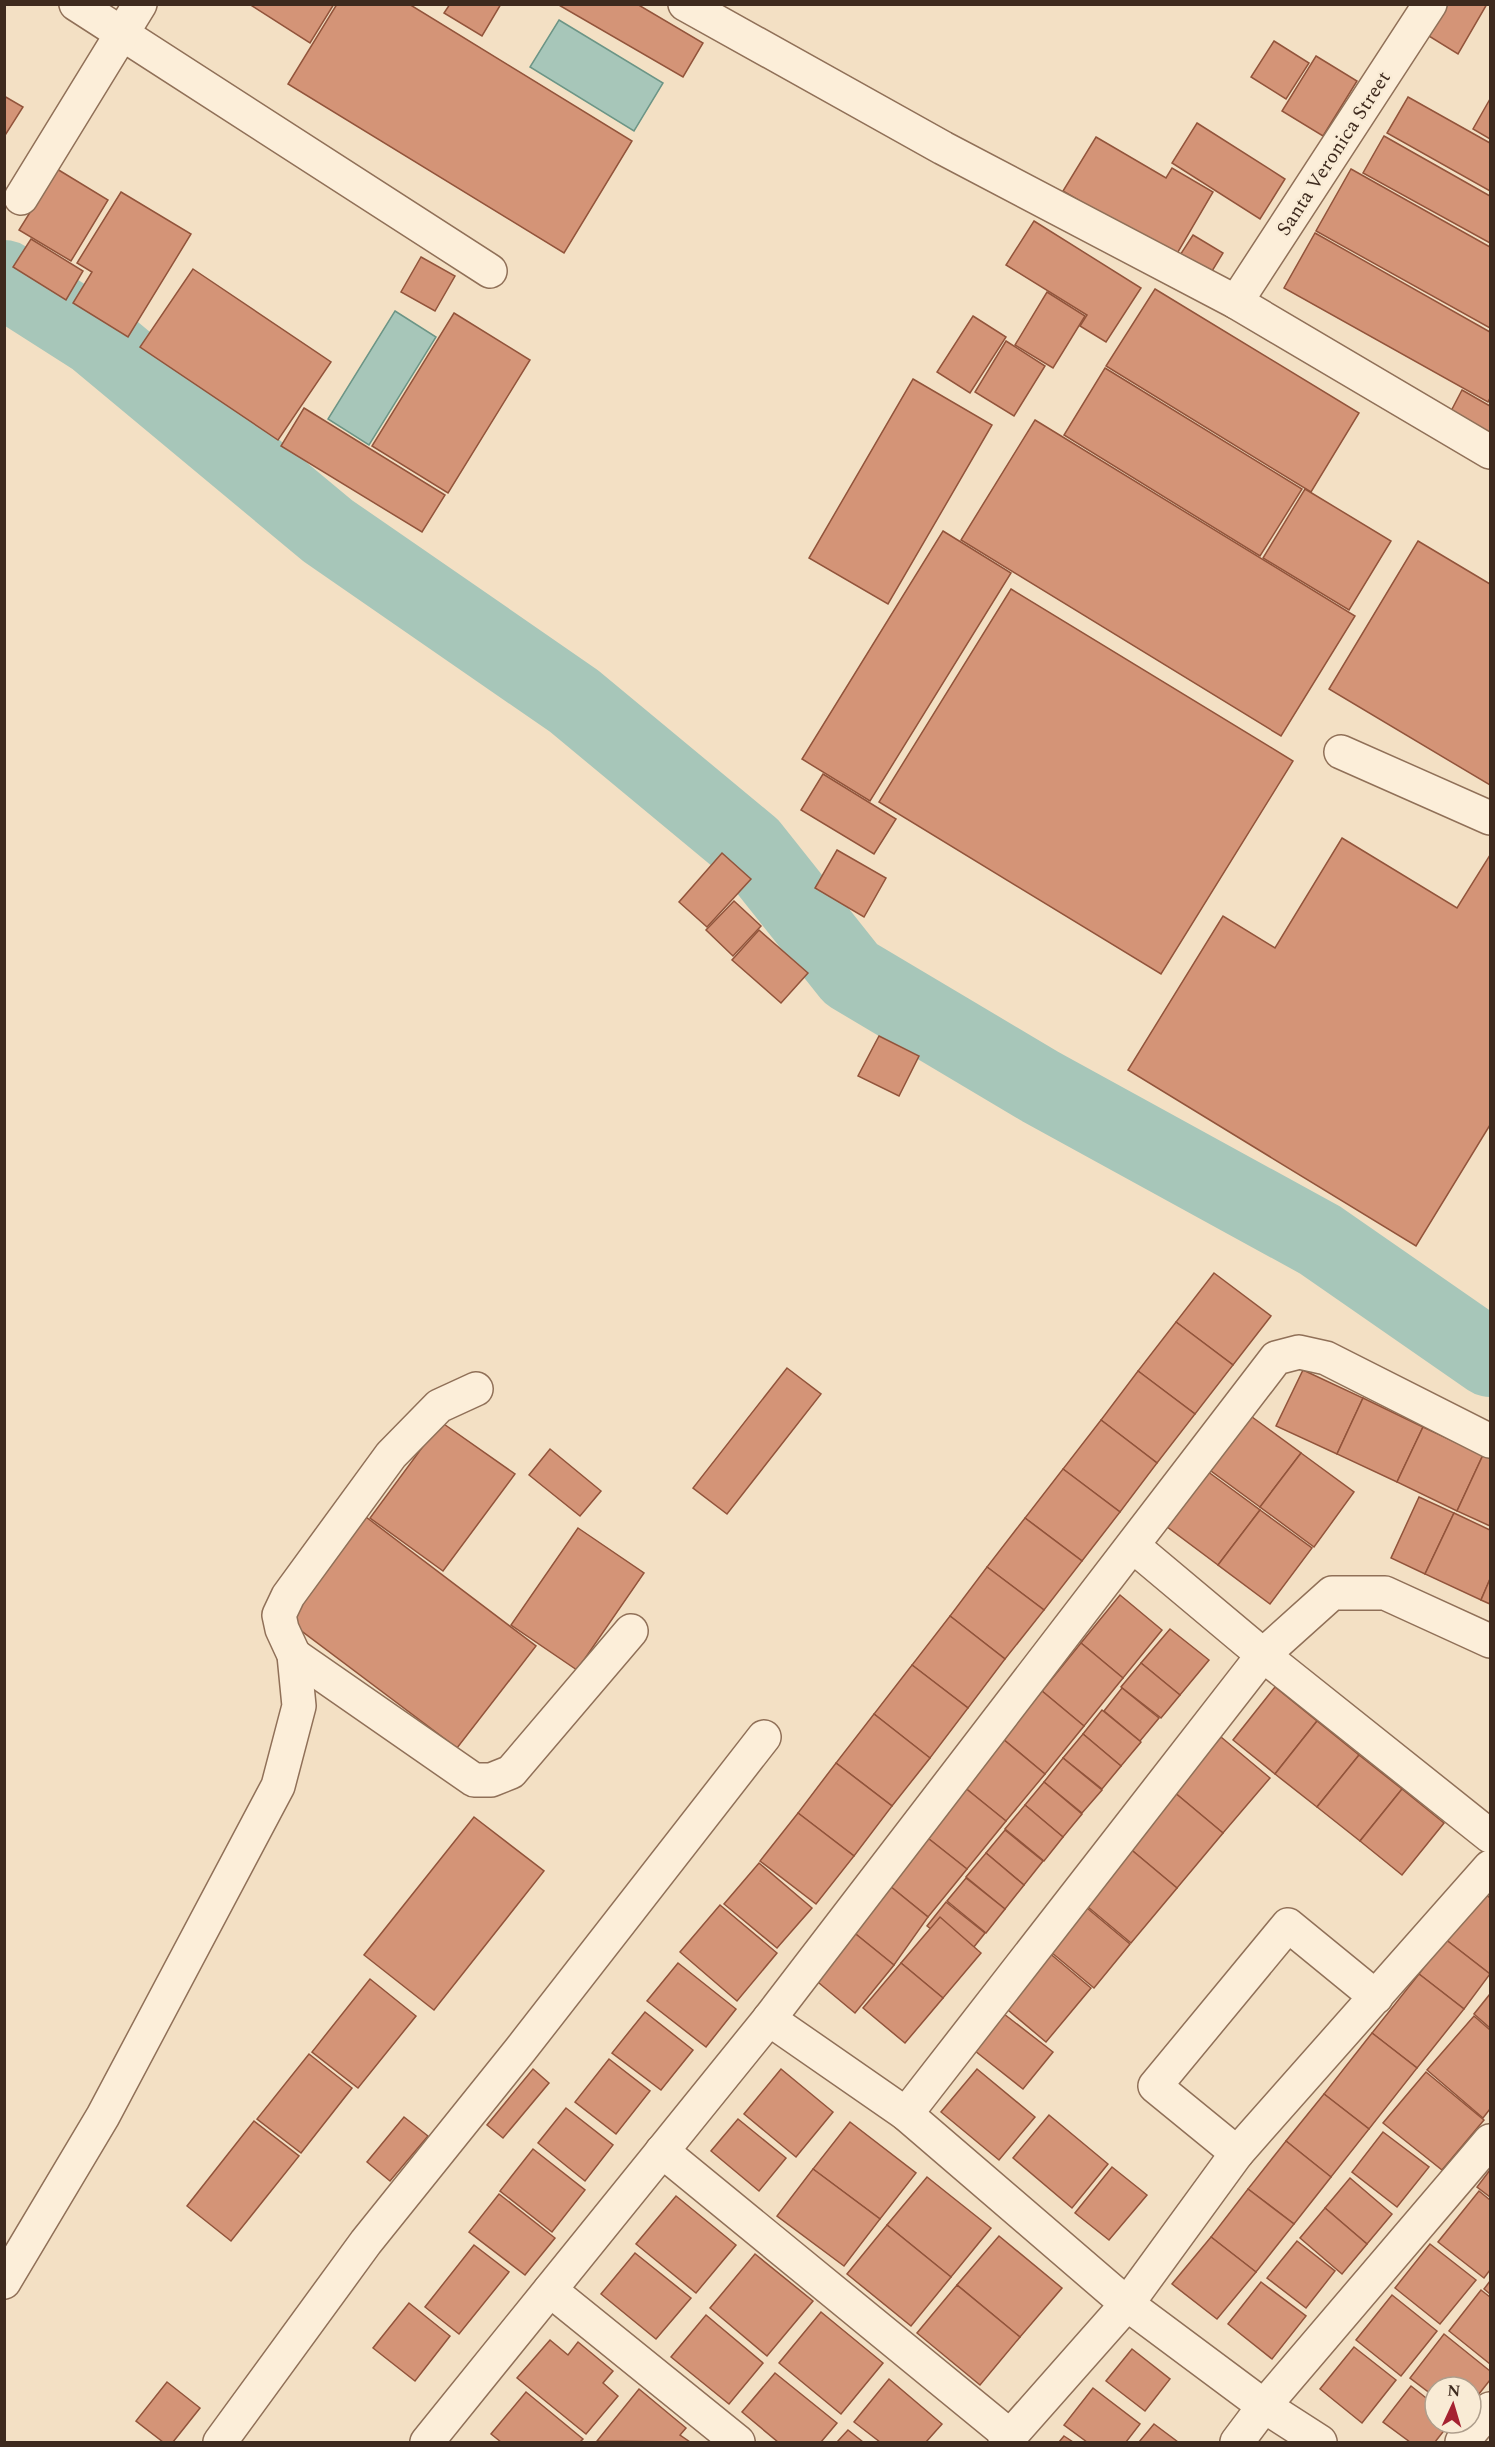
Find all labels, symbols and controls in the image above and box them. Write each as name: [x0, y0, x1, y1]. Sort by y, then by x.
street label: Santa Veronica Street: [1269, 65, 1398, 242]
north arrow: [1423, 2375, 1483, 2435]
text: N: [1447, 2379, 1461, 2403]

